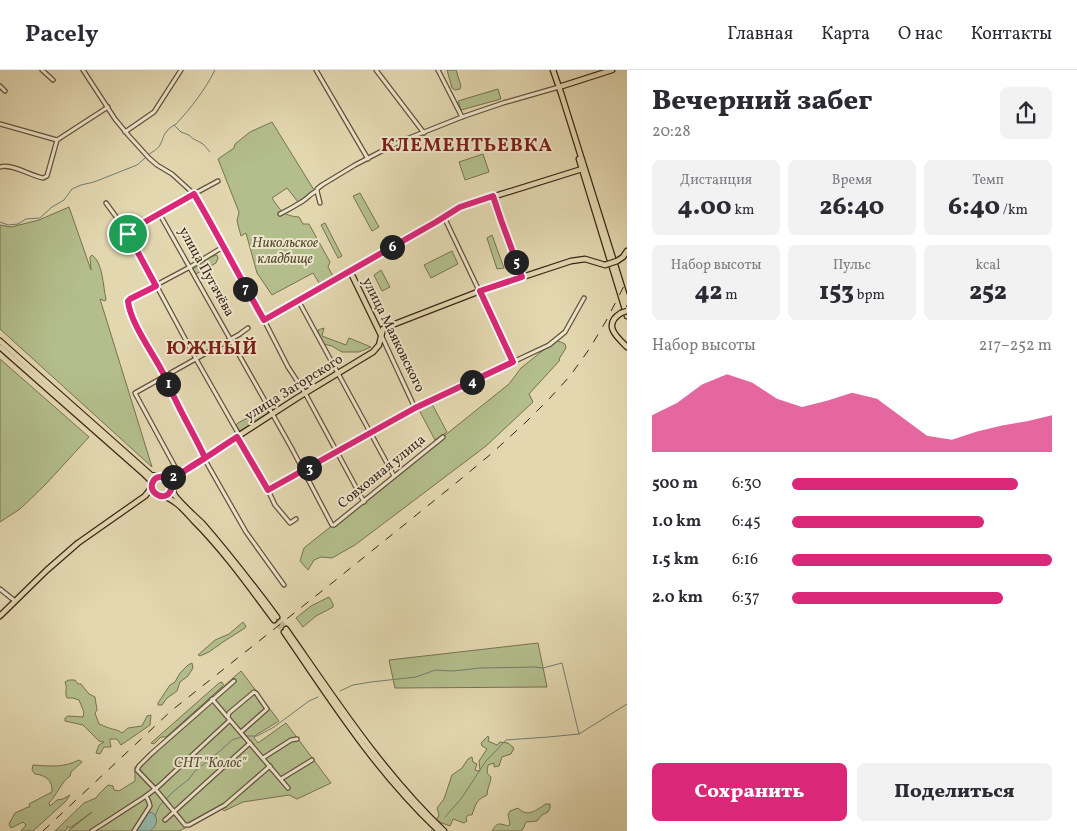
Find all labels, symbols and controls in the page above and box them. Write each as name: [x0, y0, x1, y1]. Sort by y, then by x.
text: Pacely: [25, 18, 99, 52]
text: Главная: [727, 22, 793, 47]
text: Карта: [821, 22, 870, 47]
text: О нас: [898, 22, 943, 47]
text: Контакты: [971, 22, 1052, 47]
text: Вечерний забег: [652, 82, 872, 121]
button: share: [1000, 87, 1052, 139]
text: 20:28: [652, 121, 691, 143]
district label: КЛЕМЕНТЬЕВКА: [381, 133, 553, 159]
text: Дистанция: [680, 171, 752, 190]
text: Время: [832, 171, 872, 190]
text: Темп: [972, 171, 1004, 190]
text: 4.00: [678, 190, 732, 225]
text: 26:40: [820, 190, 884, 225]
text: 6:40: [948, 190, 1000, 225]
text: km: [732, 201, 754, 220]
text: /km: [1000, 201, 1028, 220]
pin: [107, 213, 149, 255]
icon: arrive: [114, 220, 142, 248]
street label: улица Пугачёва: [173, 224, 239, 320]
park label: Никольское кладбище: [252, 234, 318, 269]
pin: 6: [380, 234, 404, 260]
text: 6: [389, 238, 396, 257]
pin: 5: [504, 250, 528, 274]
text: 5: [513, 253, 520, 272]
text: Набор высоты: [671, 256, 761, 275]
text: Пульс: [833, 256, 871, 275]
text: kcal: [976, 256, 1000, 275]
street label: улица Маяковского: [357, 275, 429, 395]
text: 42: [694, 275, 722, 310]
text: 153: [819, 275, 854, 310]
text: 252: [969, 275, 1007, 310]
pin: 7: [232, 276, 258, 302]
text: 7: [242, 280, 249, 299]
text: m: [722, 286, 738, 305]
text: bpm: [854, 286, 885, 305]
text: Набор высоты: [652, 335, 756, 357]
text: 217–252 m: [979, 335, 1052, 357]
district label: ЮЖНЫЙ: [166, 336, 258, 362]
street label: улица Загорского: [241, 350, 347, 426]
pin: 4: [460, 370, 484, 394]
pin: 1: [156, 372, 180, 396]
text: 4: [468, 373, 477, 392]
text: 1: [166, 375, 171, 394]
street label: Совхозная улица: [334, 431, 430, 513]
pin: 3: [296, 456, 322, 480]
text: 3: [306, 459, 313, 478]
pin: 2: [160, 464, 186, 490]
text: 2: [170, 468, 177, 487]
text: 500 m: [652, 473, 698, 495]
text: 6:30: [732, 473, 761, 495]
text: 1.0 km: [652, 511, 701, 533]
text: 6:45: [732, 511, 761, 533]
text: 1.5 km: [652, 549, 699, 571]
text: 6:16: [732, 549, 758, 571]
text: 2.0 km: [652, 587, 703, 609]
text: 6:37: [732, 587, 760, 609]
park label: СНТ "Колос": [174, 754, 248, 773]
button: Сохранить: [652, 763, 847, 821]
button: Поделиться: [857, 763, 1052, 821]

